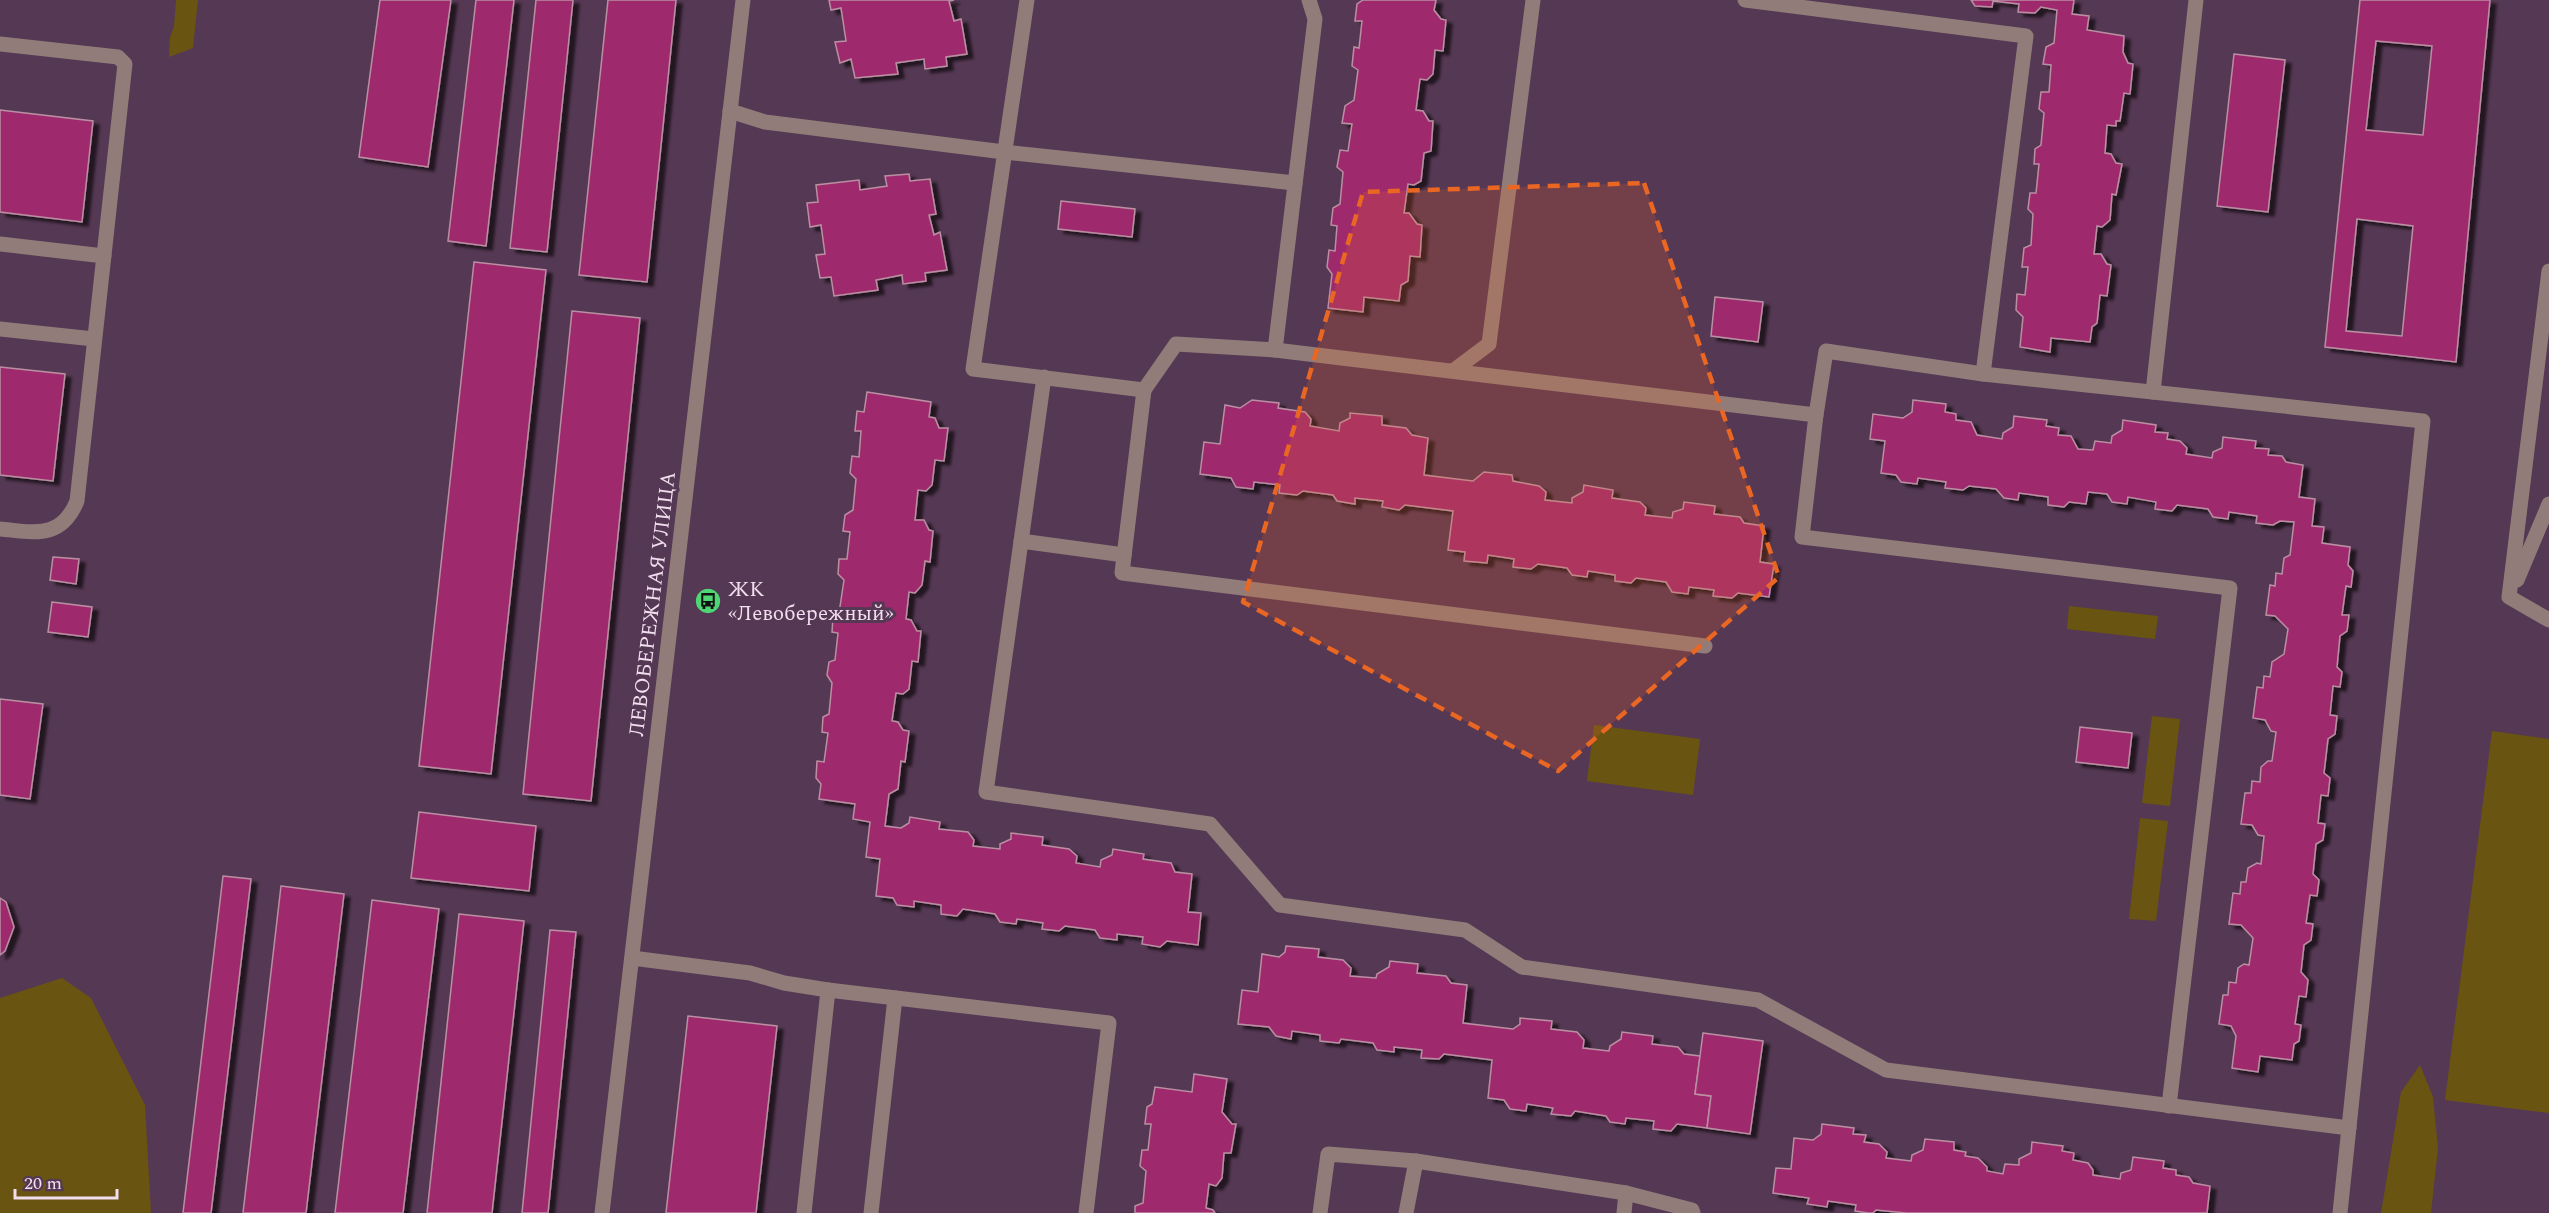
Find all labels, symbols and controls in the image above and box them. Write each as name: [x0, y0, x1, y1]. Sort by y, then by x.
street label: ЛЕВОБЕРЕЖНАЯ УЛИЦА: [621, 470, 685, 738]
place label: ЖК «Левобережный»: [728, 574, 894, 630]
bus stop icon: ЖК «Левобережный»: [693, 586, 723, 616]
scale bar: [15, 1162, 117, 1200]
text: 20 m: [24, 1170, 62, 1197]

